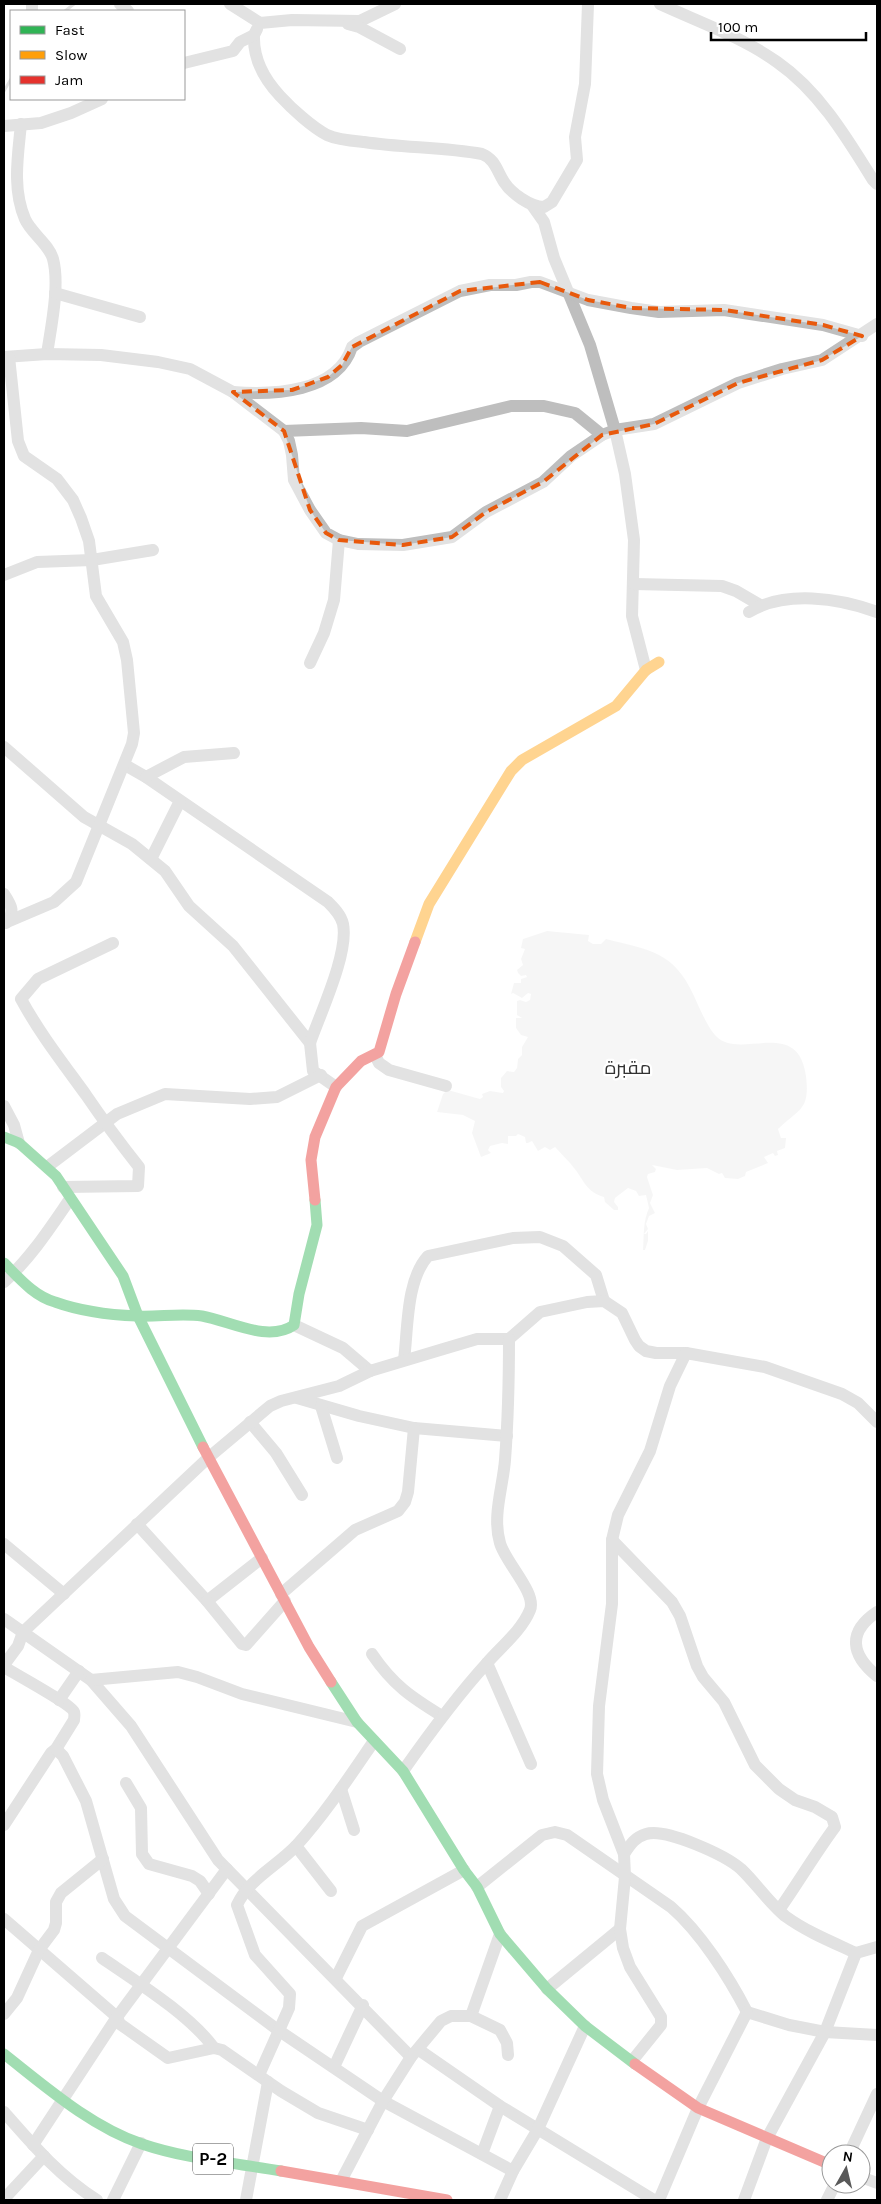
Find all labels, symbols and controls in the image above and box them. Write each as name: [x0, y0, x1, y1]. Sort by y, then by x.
legend: [10, 10, 185, 100]
scale bar: [711, 10, 866, 42]
text: 100 m: [718, 18, 758, 36]
text: Fast: [55, 21, 85, 39]
text: Slow: [55, 46, 87, 64]
text: Jam: [55, 71, 83, 89]
park label: مقبرة: [605, 1057, 651, 1079]
road number: P-2: [193, 2144, 233, 2174]
north arrow: [821, 2144, 871, 2194]
text: N: [842, 2148, 854, 2166]

